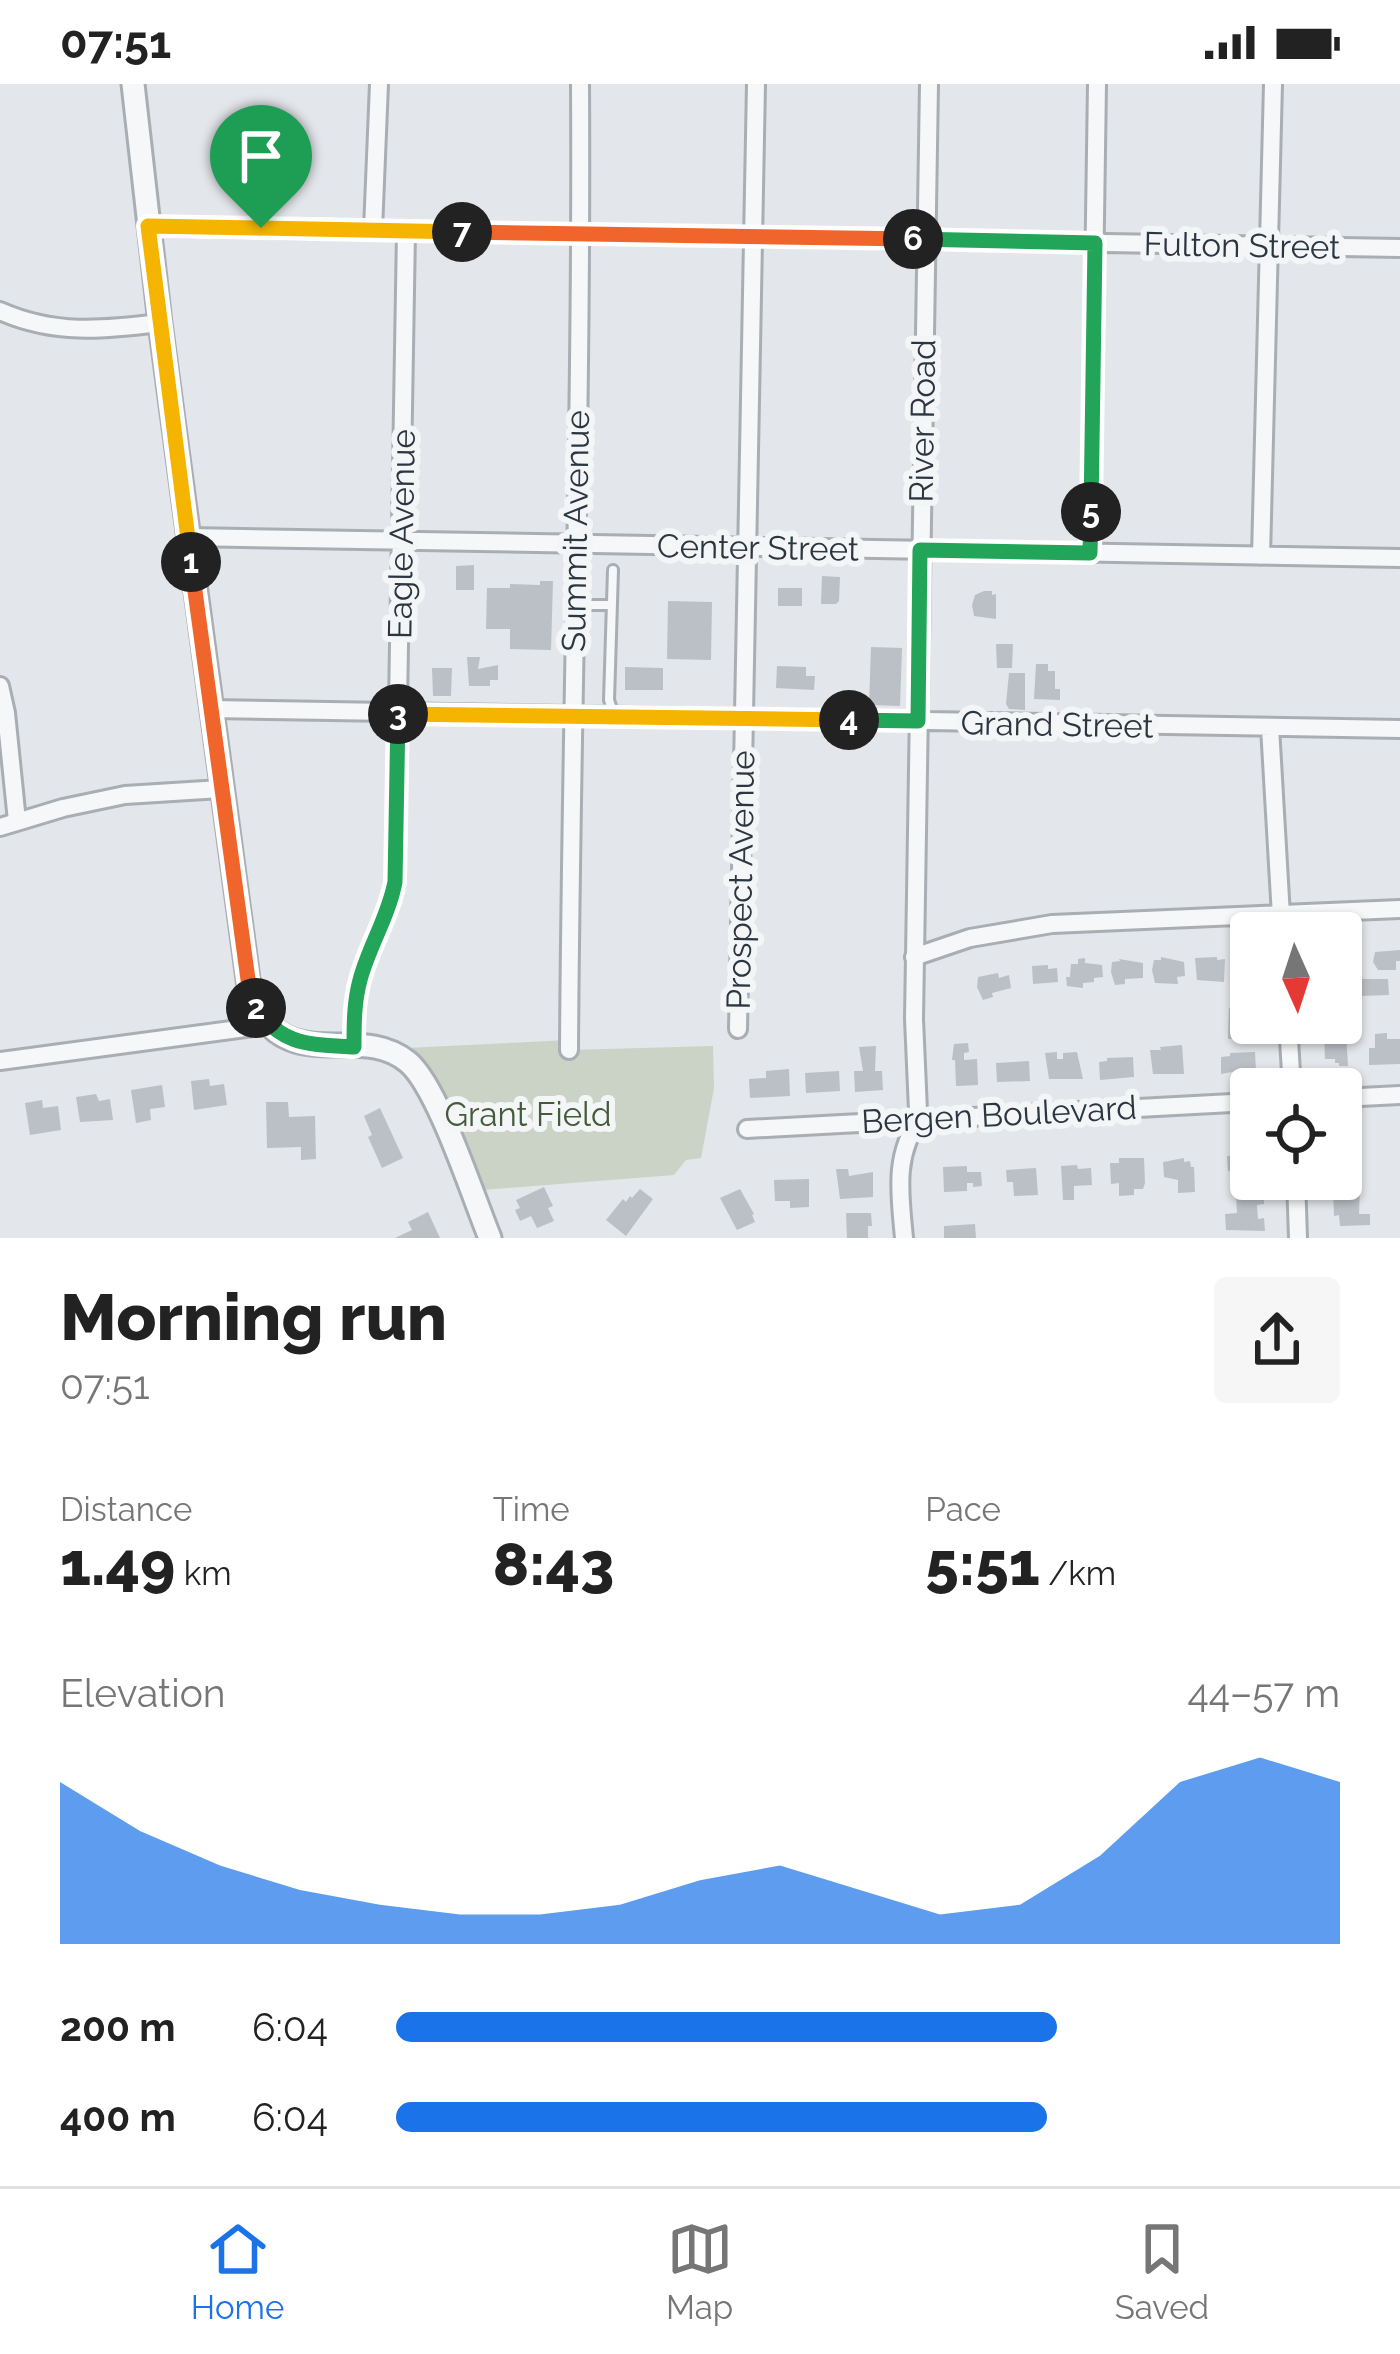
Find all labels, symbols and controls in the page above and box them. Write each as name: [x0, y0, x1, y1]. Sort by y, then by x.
text: 07:51: [60, 16, 171, 69]
pin: [210, 105, 312, 228]
icon: arrive: [228, 123, 294, 189]
pin: 7: [432, 202, 492, 262]
pin: 6: [883, 209, 943, 269]
text: 7: [453, 212, 471, 251]
text: 6: [903, 219, 923, 258]
street label: Fulton Street: [1143, 224, 1341, 267]
street label: River Road: [902, 339, 943, 503]
street label: Summit Avenue: [554, 410, 597, 652]
street label: Eagle Avenue: [380, 429, 423, 639]
pin: 5: [1061, 482, 1121, 542]
text: 5: [1082, 492, 1100, 531]
street label: Center Street: [657, 526, 859, 569]
pin: 1: [161, 532, 221, 592]
text: 1: [183, 542, 199, 581]
pin: 3: [368, 684, 428, 744]
pin: 4: [819, 690, 879, 750]
text: 3: [389, 694, 407, 733]
text: 4: [840, 700, 858, 739]
street label: Grand Street: [960, 703, 1154, 746]
street label: Prospect Avenue: [719, 750, 762, 1010]
north arrow: [1230, 912, 1362, 1044]
map controls: [1230, 912, 1362, 1200]
pin: 2: [226, 978, 286, 1038]
text: 2: [247, 988, 265, 1027]
button: locate: [1230, 1068, 1362, 1200]
street label: Bergen Boulevard: [860, 1088, 1138, 1141]
park label: Grant Field: [444, 1095, 612, 1134]
button: share: [1214, 1277, 1340, 1403]
text: Morning run: [60, 1278, 447, 1355]
text: 07:51: [60, 1362, 150, 1408]
text: Distance: [60, 1490, 192, 1529]
text: Time: [493, 1490, 570, 1529]
text: Pace: [925, 1490, 1001, 1529]
text: 1.49: [60, 1529, 175, 1599]
text: 8:43: [493, 1529, 614, 1599]
text: 5:51: [925, 1529, 1040, 1599]
text: km: [175, 1554, 232, 1593]
text: /km: [1040, 1554, 1116, 1593]
text: Elevation: [60, 1670, 226, 1716]
text: 44–57 m: [1188, 1670, 1340, 1716]
text: 200 m: [60, 2004, 176, 2050]
text: 6:04: [252, 2004, 328, 2050]
text: 400 m: [60, 2094, 176, 2140]
text: 6:04: [252, 2094, 328, 2140]
tab: Home: [191, 2216, 284, 2327]
tab: Map: [666, 2216, 733, 2327]
tab: Saved: [1115, 2216, 1209, 2327]

